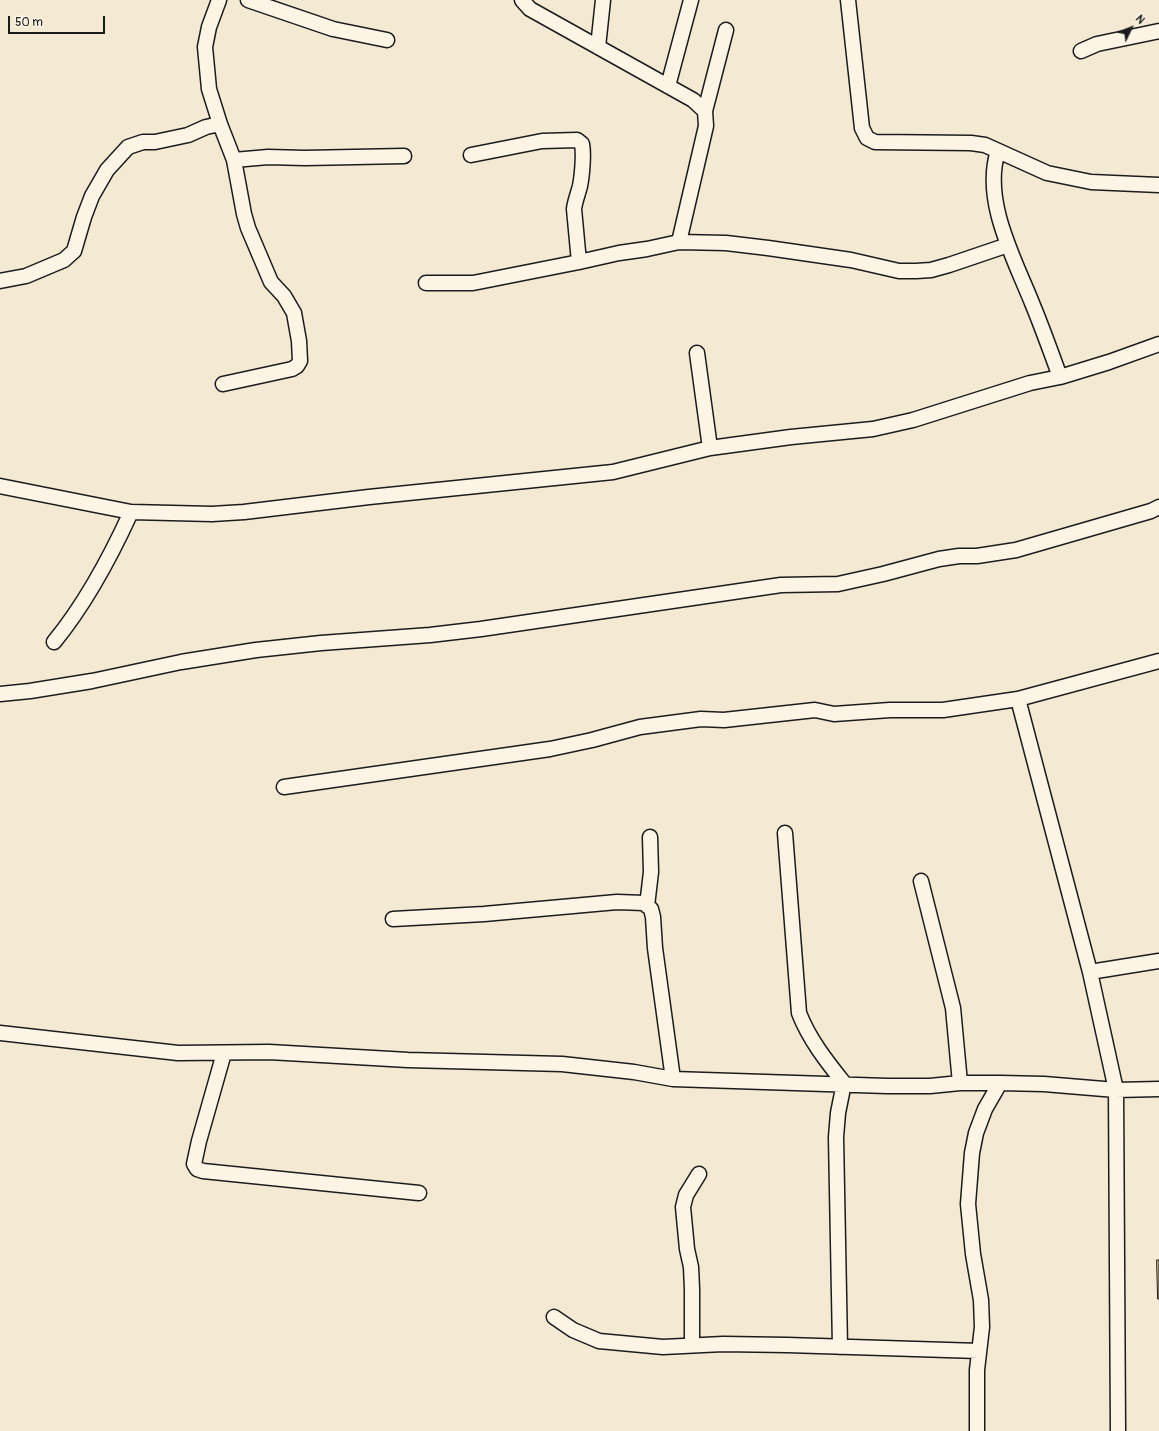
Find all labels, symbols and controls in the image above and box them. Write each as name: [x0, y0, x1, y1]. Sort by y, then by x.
scale bar: [10, 8, 107, 34]
north arrow: [1111, 8, 1151, 48]
text: N: [1133, 12, 1147, 27]
text: 50 m: [15, 15, 43, 30]

